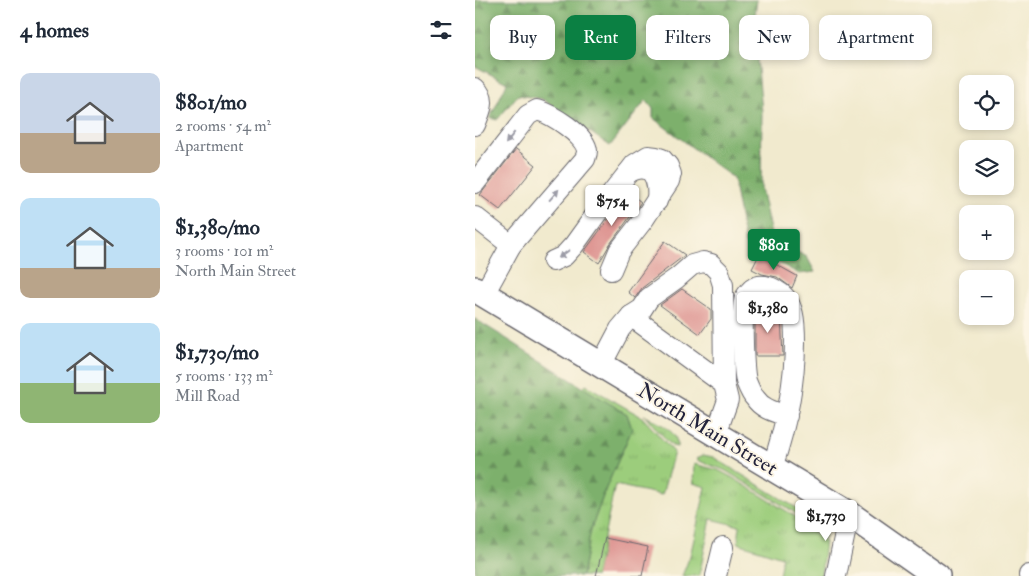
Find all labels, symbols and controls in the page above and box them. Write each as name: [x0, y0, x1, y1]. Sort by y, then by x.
chip: Buy: [490, 15, 555, 60]
chip: Rent: [565, 15, 636, 60]
chip: Filters: [646, 15, 729, 60]
chip: New: [739, 15, 809, 60]
chip: Apartment: [819, 15, 932, 60]
icon: filters: [427, 16, 455, 44]
text: 4 homes: [20, 17, 89, 44]
map controls: [959, 75, 1014, 325]
button: locate: [959, 75, 1014, 130]
text: $801/mo: [175, 89, 247, 116]
icon: home: [60, 93, 120, 153]
text: 2 rooms · 54 m²: [175, 116, 271, 136]
one-way arrow: [505, 131, 515, 145]
text: Apartment: [175, 136, 243, 156]
button: layers: [959, 140, 1014, 195]
pin: $754: [582, 184, 642, 227]
one-way arrow: [549, 188, 560, 201]
text: $754: [596, 191, 628, 211]
button: +: [959, 205, 1014, 260]
text: $1,380/mo: [175, 214, 260, 241]
icon: home: [60, 218, 120, 278]
pin: $801: [744, 228, 804, 271]
text: $801: [759, 235, 789, 255]
text: 3 rooms · 101 m²: [175, 241, 273, 261]
one-way arrow: [557, 249, 571, 259]
text: North Main Street: [175, 261, 296, 281]
button: −: [959, 270, 1014, 325]
pin: $1,380: [727, 292, 809, 334]
text: $1,380: [748, 298, 788, 318]
text: $1,730/mo: [175, 339, 259, 366]
icon: home: [60, 343, 120, 403]
text: 5 rooms · 133 m²: [175, 366, 273, 386]
street label: North Main Street: [633, 377, 783, 482]
text: Mill Road: [175, 386, 240, 406]
pin: $1,730: [785, 500, 867, 542]
text: $1,730: [806, 506, 846, 526]

